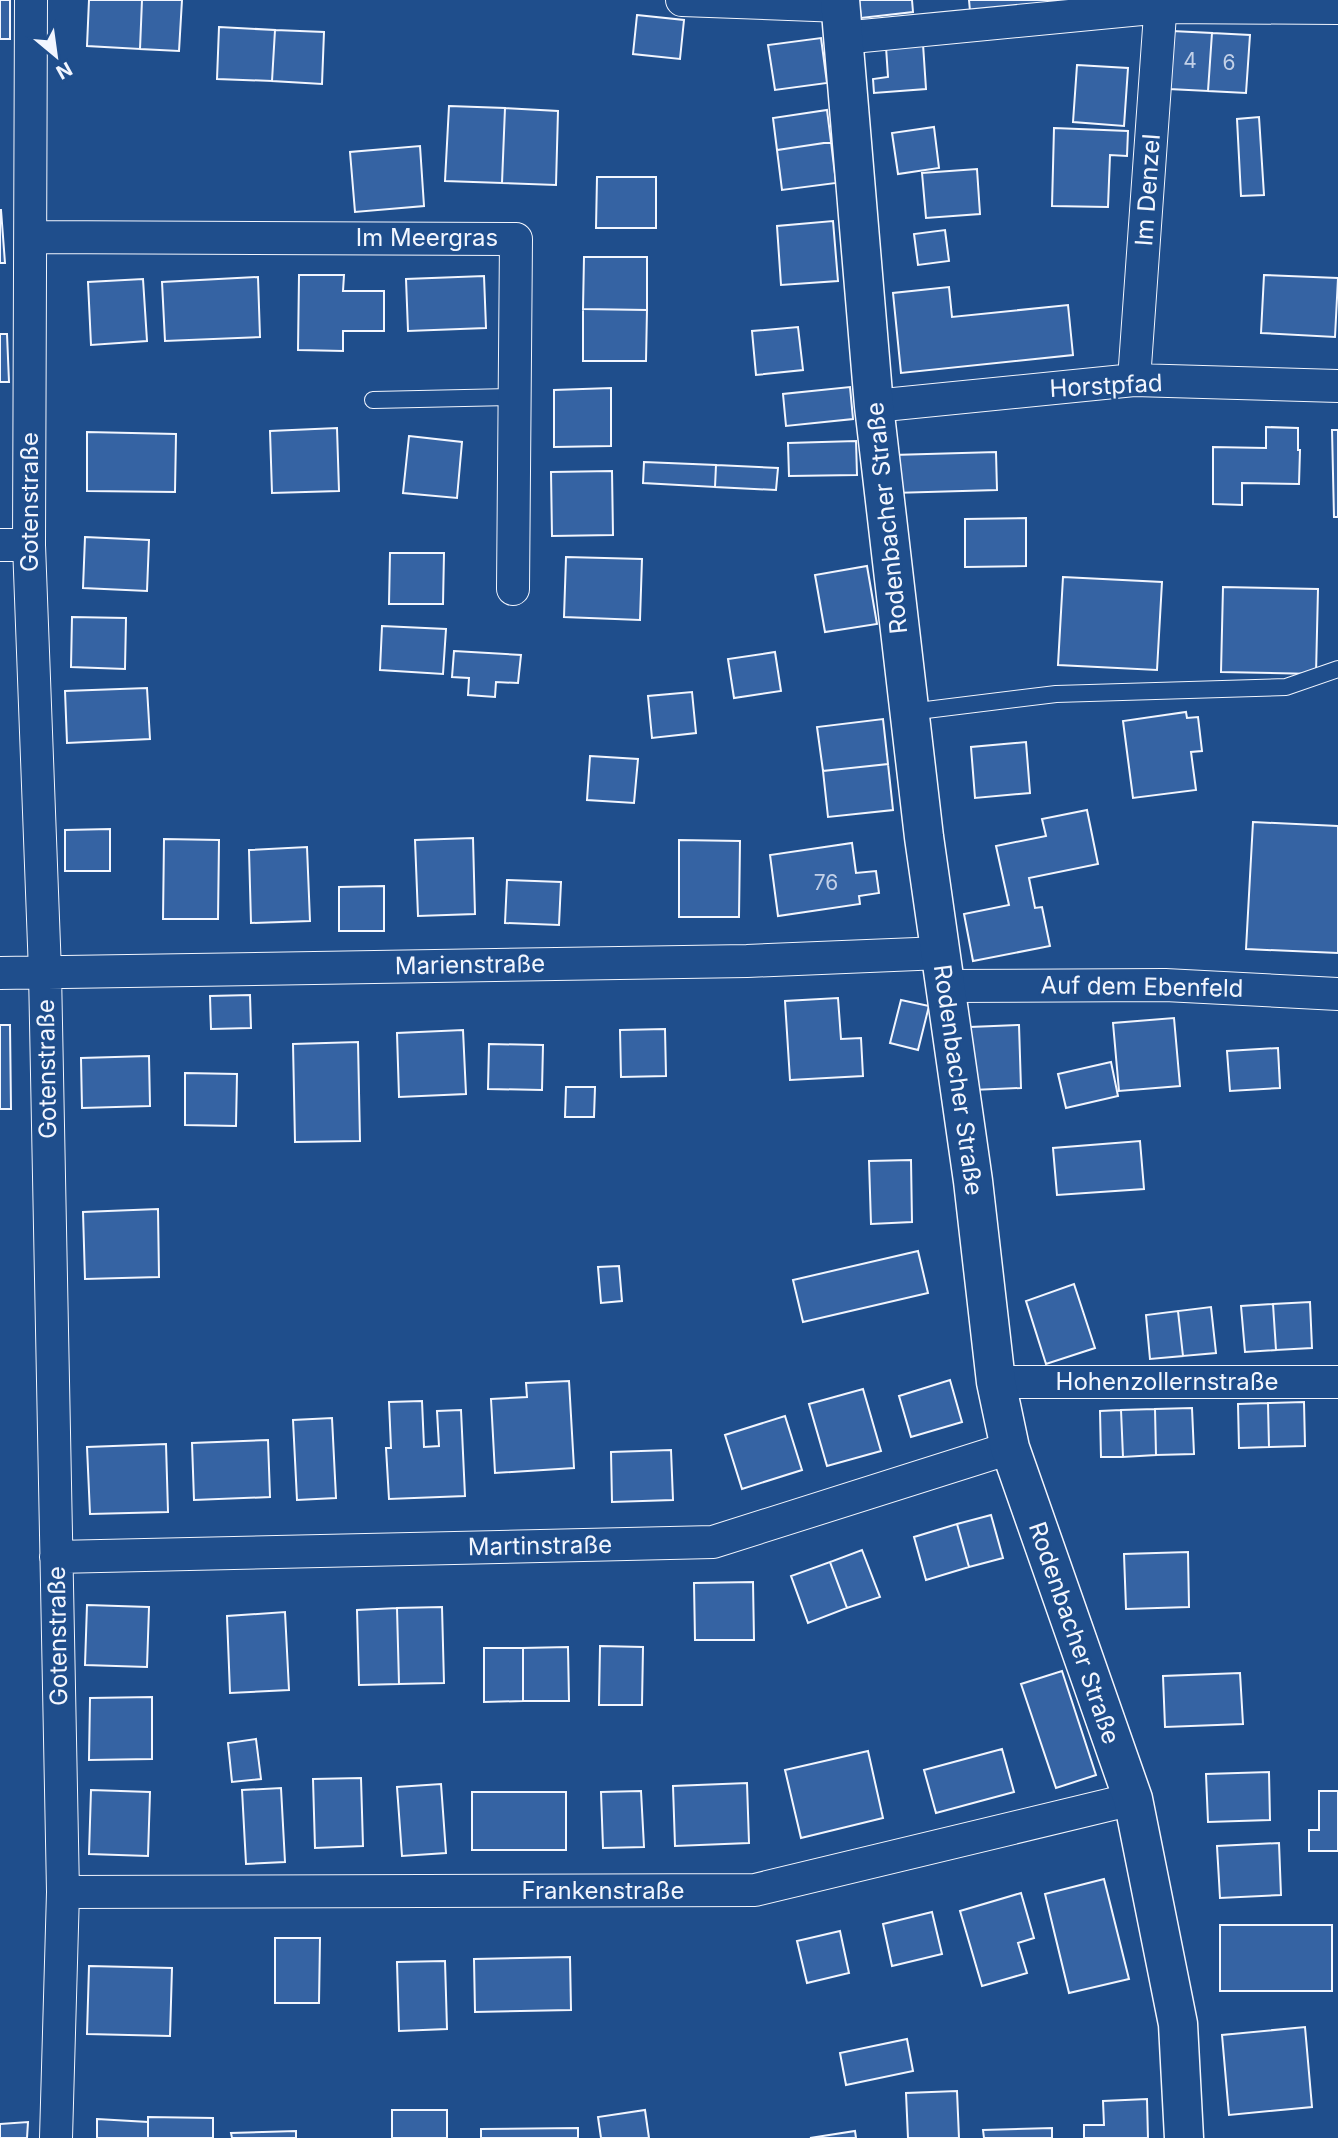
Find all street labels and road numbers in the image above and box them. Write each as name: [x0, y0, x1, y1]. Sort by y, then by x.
street label: Im Denzel: [1129, 133, 1166, 247]
street label: Im Meergras: [356, 223, 498, 252]
street label: Horstpfad: [1049, 368, 1163, 403]
street label: Rodenbacher Straße: [860, 401, 913, 635]
street label: Gotenstraße: [15, 432, 44, 572]
street label: Marienstraße: [395, 949, 545, 980]
street label: Rodenbacher Straße: [928, 963, 989, 1197]
street label: Auf dem Ebenfeld: [1040, 970, 1244, 1003]
street label: Gotenstraße: [31, 999, 62, 1139]
street label: Hohenzollernstraße: [1056, 1367, 1278, 1396]
street label: Rodenbacher Straße: [1023, 1518, 1126, 1748]
street label: Martinstraße: [468, 1530, 612, 1561]
street label: Gotenstraße: [42, 1566, 73, 1706]
street label: Frankenstraße: [522, 1876, 684, 1905]

